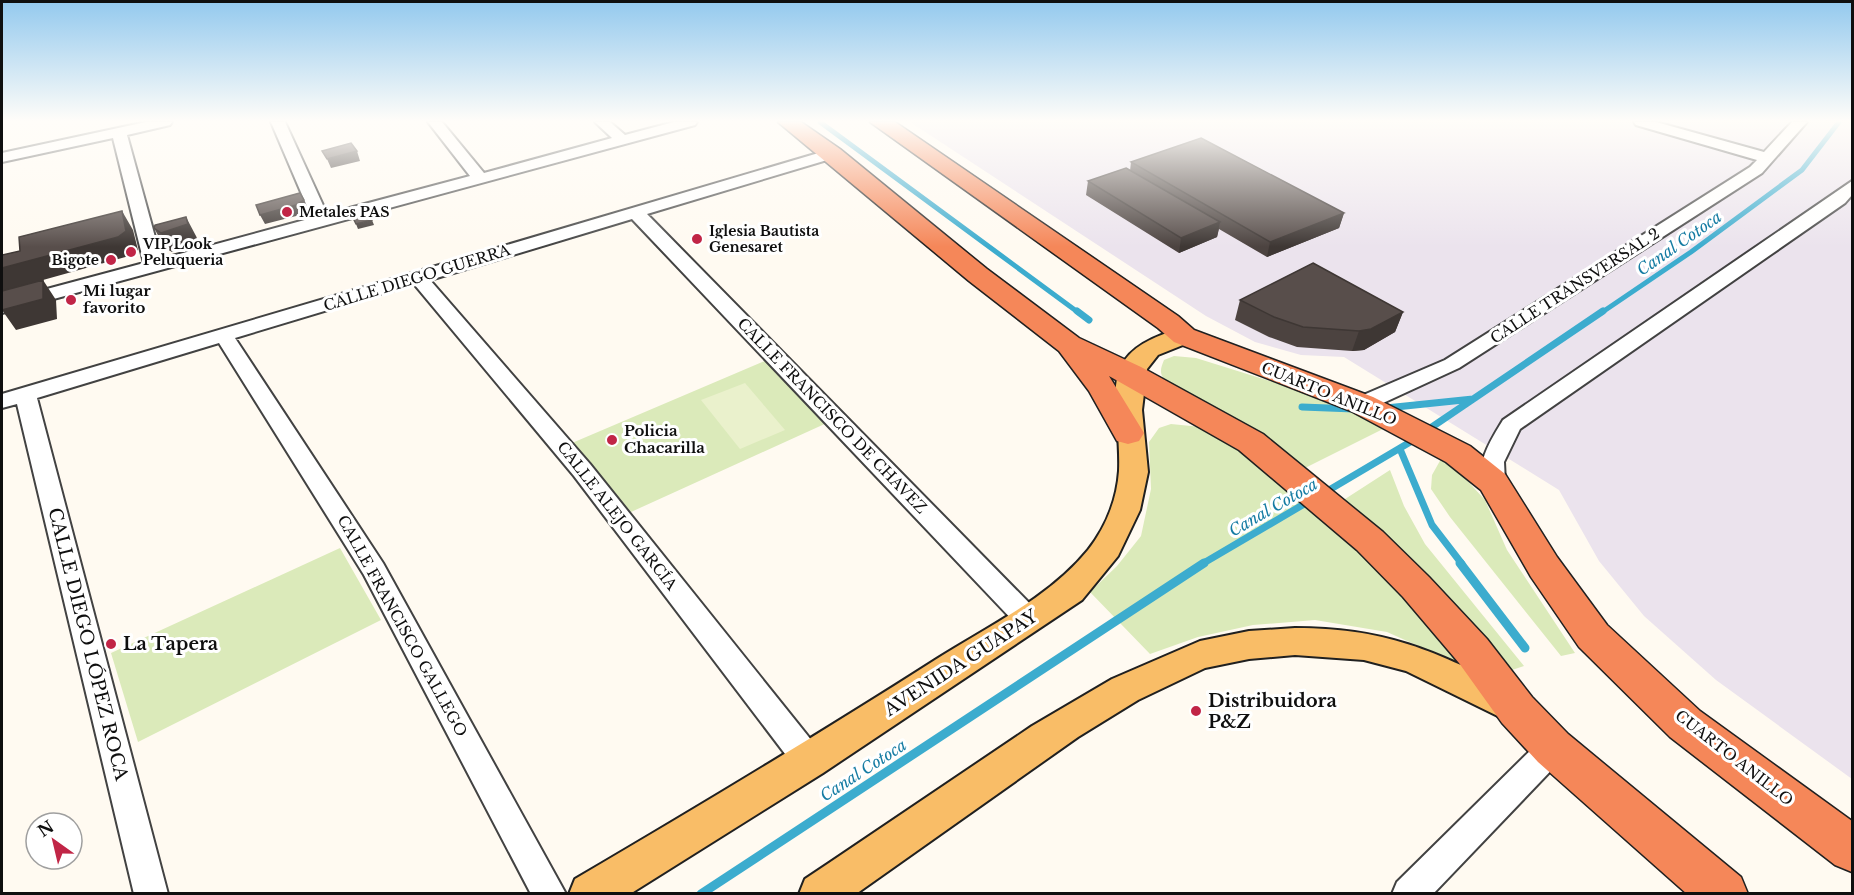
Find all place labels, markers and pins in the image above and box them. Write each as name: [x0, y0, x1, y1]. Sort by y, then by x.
place label: Metales PAS: [299, 203, 389, 221]
marker: Metales PAS: [280, 205, 294, 219]
place label: Iglesia Bautista Genesaret: [709, 222, 819, 256]
marker: Iglesia Bautista Genesaret: [690, 232, 704, 246]
place label: VIP Look Peluqueria: [142, 235, 223, 269]
marker: VIP Look Peluqueria: [124, 245, 138, 259]
place label: Bigote: [52, 251, 99, 269]
marker: Bigote: [104, 253, 118, 267]
place label: Mi lugar favorito: [83, 281, 151, 317]
marker: Mi lugar favorito: [64, 293, 78, 307]
place label: Policia Chacarilla: [624, 421, 705, 457]
marker: Policia Chacarilla: [605, 433, 619, 447]
place label: La Tapera: [123, 633, 219, 655]
marker: La Tapera: [104, 637, 118, 651]
place label: Distribuidora P&Z: [1208, 690, 1337, 733]
marker: Distribuidora P&Z: [1189, 704, 1203, 718]

